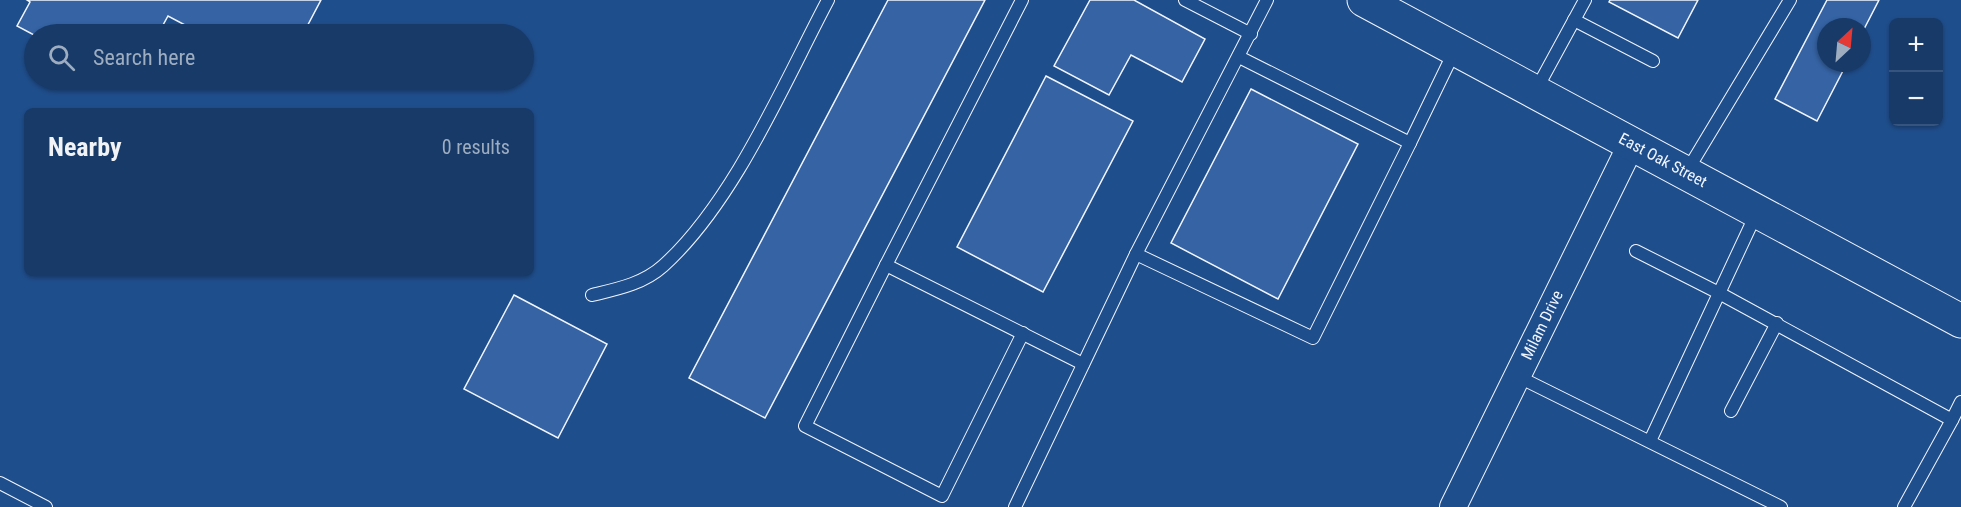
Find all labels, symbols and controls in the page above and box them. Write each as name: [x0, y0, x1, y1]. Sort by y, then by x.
north arrow: [1817, 18, 1871, 72]
map controls: [1889, 18, 1943, 126]
button: +: [1889, 18, 1943, 72]
search box: [24, 24, 534, 90]
icon: search: [45, 41, 78, 74]
text: Search here: [93, 45, 195, 70]
button: −: [1889, 72, 1943, 126]
street label: East Oak Street: [1616, 129, 1711, 191]
text: Nearby: [48, 132, 122, 162]
text: 0 results: [442, 135, 510, 159]
street label: Milam Drive: [1517, 287, 1567, 363]

